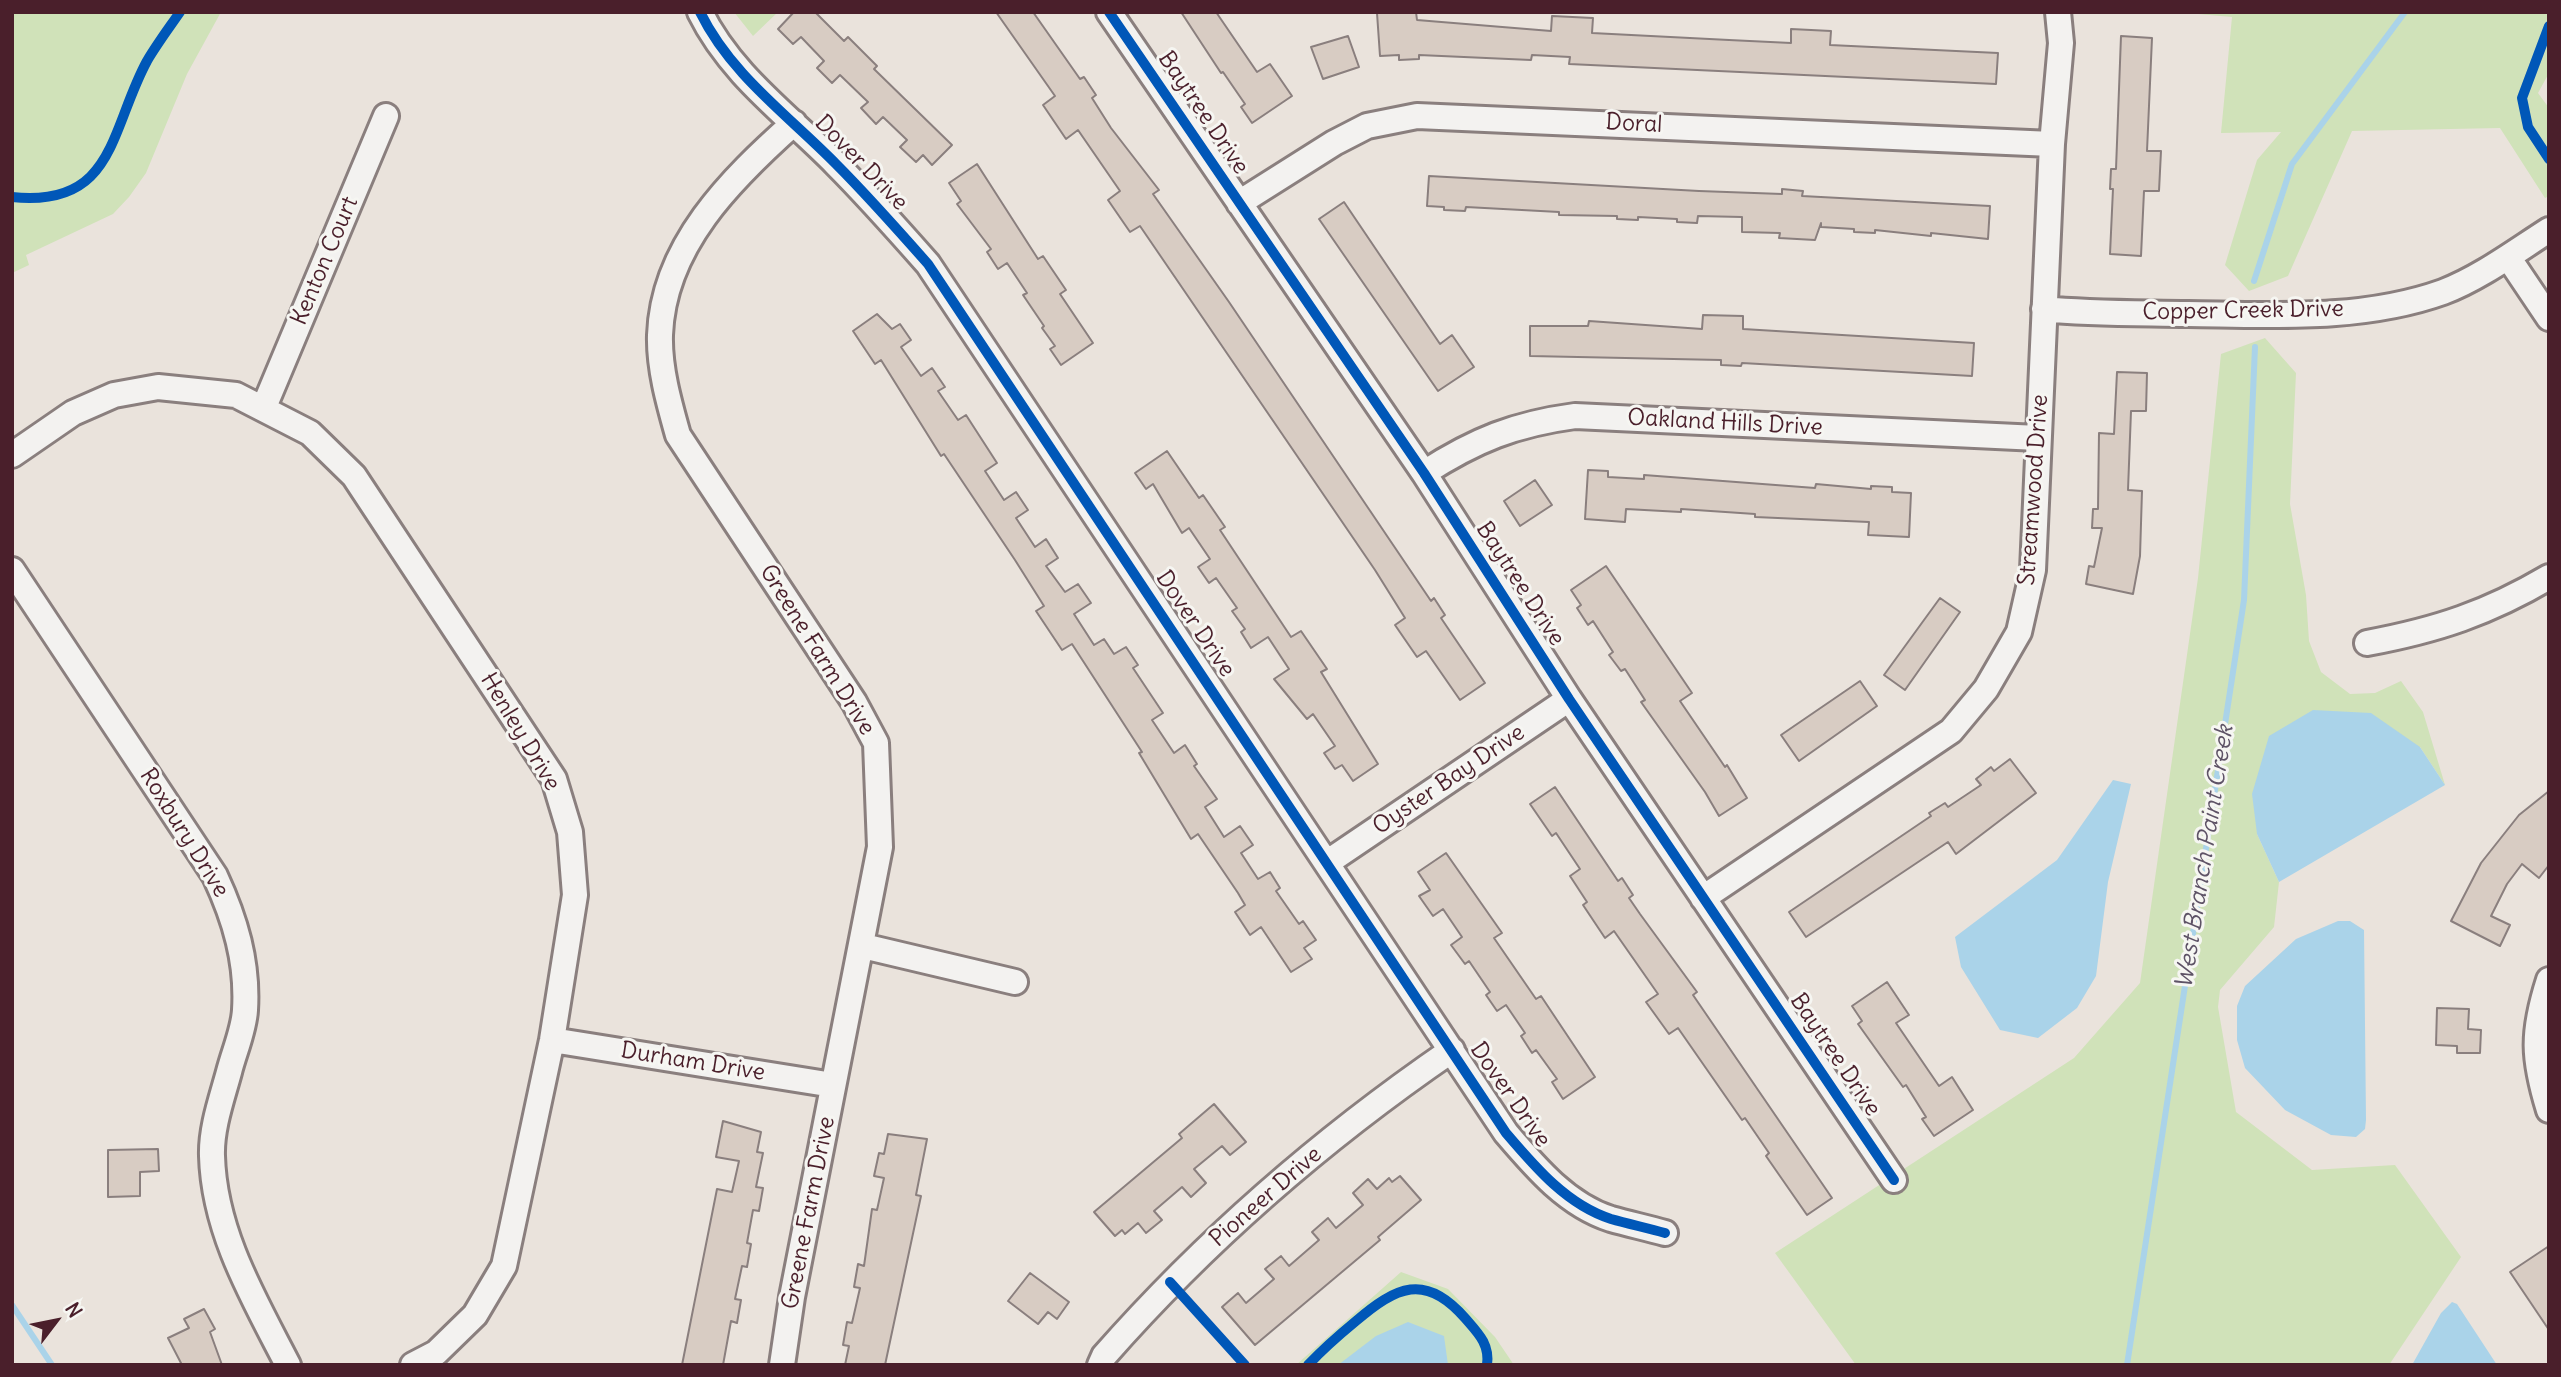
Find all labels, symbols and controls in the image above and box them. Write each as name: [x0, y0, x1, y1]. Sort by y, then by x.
street label: Baytree Drive: [1152, 46, 1254, 180]
street label: Doral: [1605, 109, 1663, 139]
street label: Dover Drive: [809, 110, 913, 216]
street label: Kenton Court: [286, 193, 364, 329]
street label: Copper Creek Drive: [2142, 295, 2344, 327]
street label: Streamwood Drive: [2014, 393, 2054, 587]
street label: Oakland Hills Drive: [1627, 404, 1823, 442]
street label: Baytree Drive: [1470, 517, 1570, 651]
street label: Greene Farm Drive: [753, 560, 881, 740]
street label: Dover Drive: [1149, 566, 1241, 682]
street label: Henley Drive: [474, 668, 566, 796]
street label: Oyster Bay Drive: [1368, 719, 1530, 841]
water label: West Branch Paint Creek: [2170, 723, 2240, 991]
street label: Roxbury Drive: [133, 763, 235, 903]
street label: Baytree Drive: [1784, 988, 1886, 1122]
street label: Durham Drive: [619, 1037, 767, 1087]
street label: Dover Drive: [1464, 1037, 1556, 1153]
street label: Greene Farm Drive: [777, 1114, 841, 1312]
street label: Pioneer Drive: [1204, 1141, 1328, 1253]
north arrow: [21, 1286, 91, 1356]
text: N: [60, 1298, 87, 1322]

